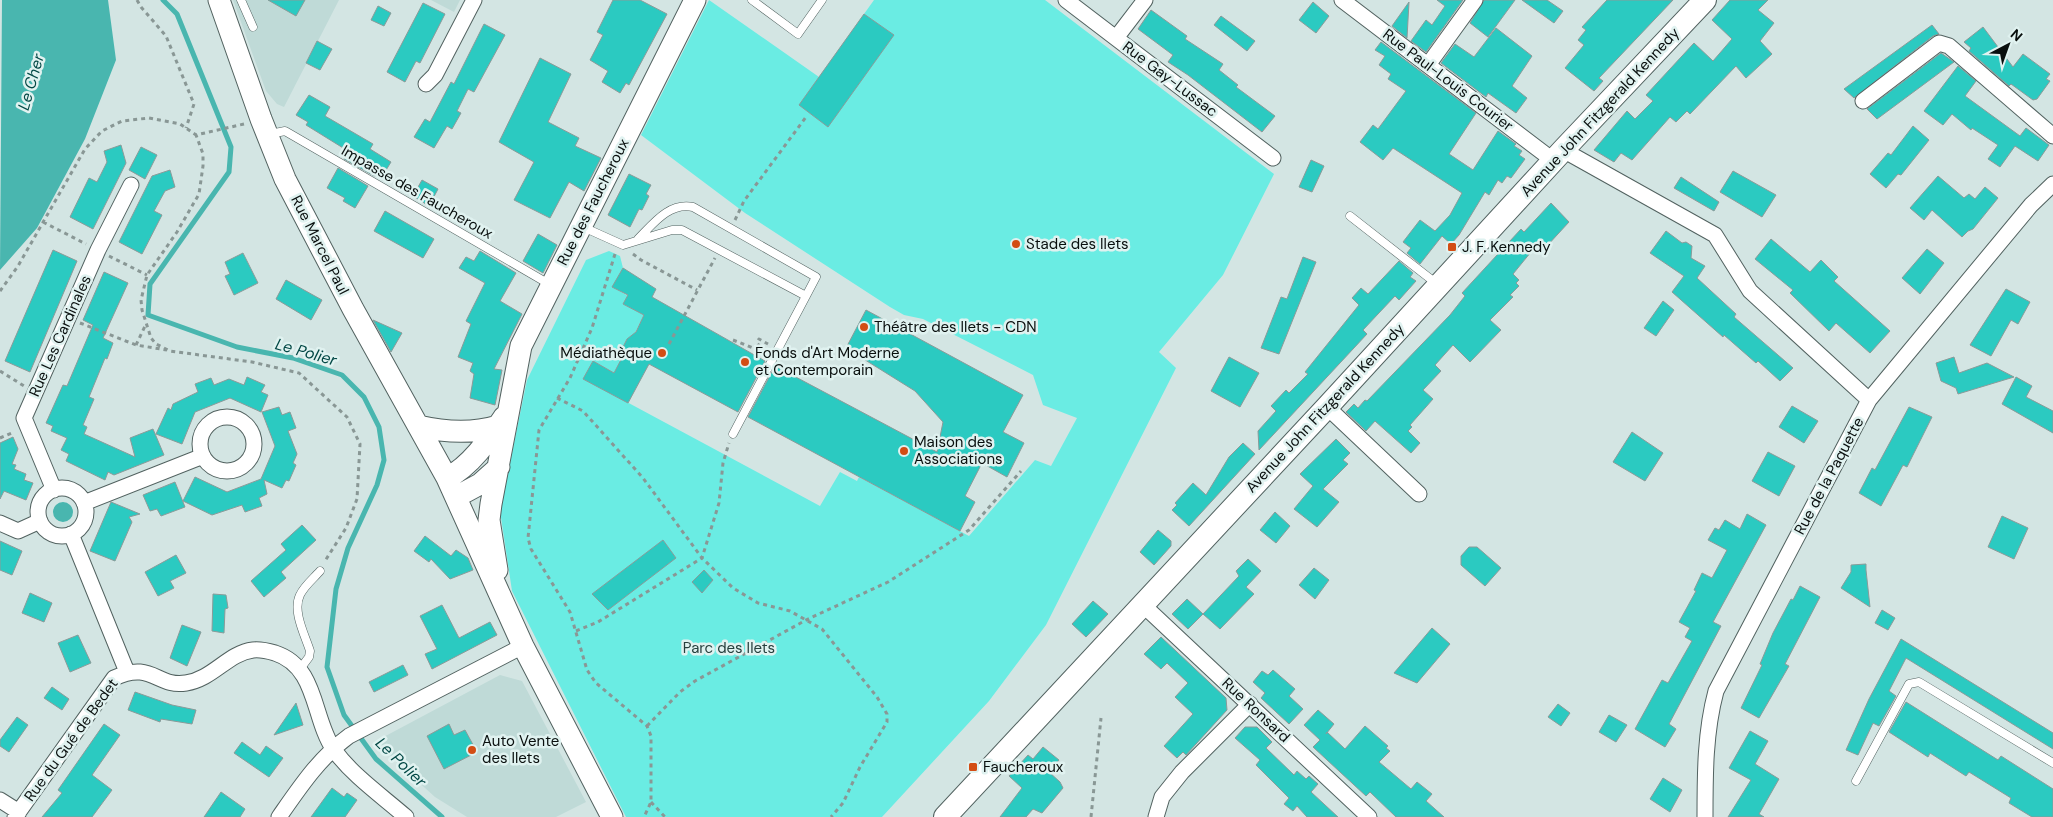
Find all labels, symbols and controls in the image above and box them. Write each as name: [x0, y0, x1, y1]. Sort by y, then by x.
north arrow: [1983, 20, 2033, 70]
street label: Avenue John Fitzgerald Kennedy: [1516, 23, 1684, 201]
street label: Rue Paul-Louis Courier: [1379, 24, 1518, 136]
text: N: [2007, 25, 2026, 45]
street label: Rue Gay-Lussac: [1118, 37, 1222, 121]
water label: Le Cher: [13, 50, 49, 113]
street label: Rue des Faucheroux: [552, 135, 634, 269]
street label: Impasse des Faucheroux: [338, 140, 497, 244]
street label: Rue Marcel Paul: [286, 192, 354, 298]
place label: Stade des Ilets: [1026, 234, 1129, 254]
place label: J. F. Kennedy: [1462, 237, 1551, 257]
marker: Stade des Ilets: [1010, 238, 1022, 250]
marker: J. F. Kennedy: [1446, 241, 1458, 253]
street label: Rue Les Cardinales: [24, 272, 96, 400]
place label: Théâtre des Ilets - CDN: [874, 317, 1037, 337]
street label: Avenue John Fitzgerald Kennedy: [1241, 319, 1409, 497]
marker: Théâtre des Ilets - CDN: [858, 321, 870, 333]
water label: Le Polier: [273, 333, 340, 371]
place label: Médiathèque: [560, 343, 652, 363]
place label: Fonds d'Art Moderne et Contemporain: [755, 343, 900, 380]
marker: Médiathèque: [656, 347, 668, 359]
marker: Fonds d'Art Moderne et Contemporain: [739, 356, 751, 368]
street label: Rue de la Paquette: [1790, 414, 1868, 538]
place label: Maison des Associations: [914, 432, 1003, 469]
marker: Maison des Associations: [898, 445, 910, 457]
park label: Parc des Ilets: [683, 638, 775, 658]
street label: Rue Ronsard: [1218, 673, 1294, 747]
street label: Rue du Gué de Bedet: [20, 674, 123, 806]
place label: Auto Vente des Ilets: [482, 731, 559, 768]
water label: Le Polier: [371, 733, 432, 792]
marker: Auto Vente des Ilets: [466, 744, 478, 756]
place label: Faucheroux: [983, 757, 1064, 777]
marker: Faucheroux: [967, 761, 979, 773]

